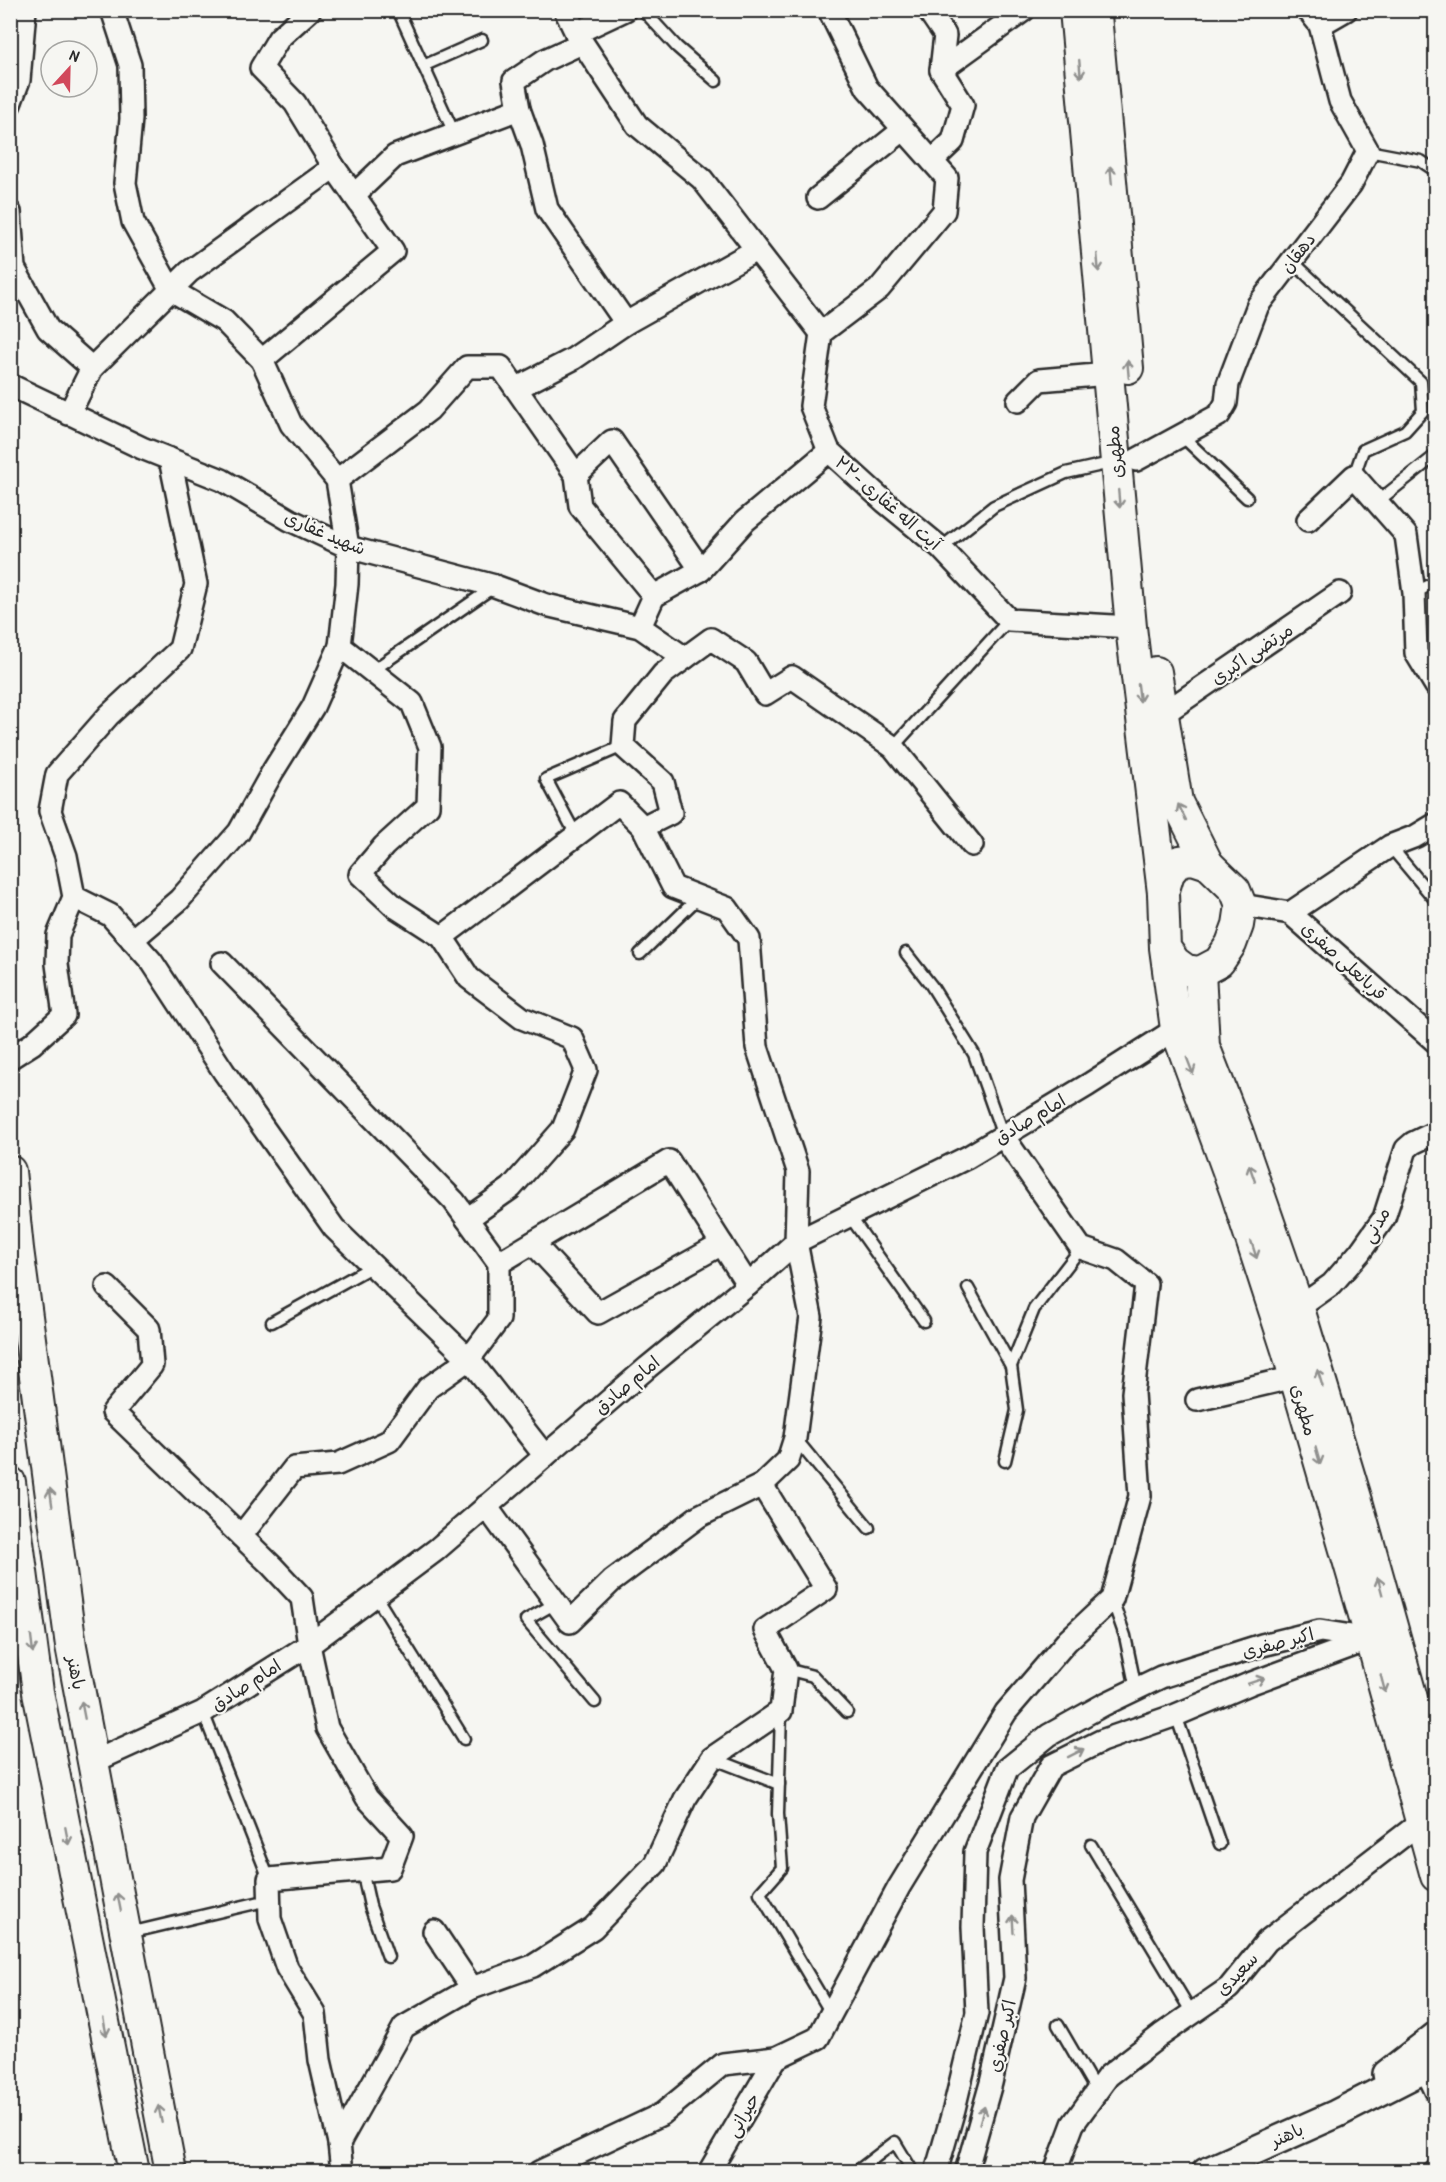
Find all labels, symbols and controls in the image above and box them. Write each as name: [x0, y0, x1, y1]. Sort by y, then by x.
north arrow: [39, 39, 99, 99]
text: N: [67, 43, 83, 67]
one-way arrow: [1075, 58, 1086, 78]
one-way arrow: [1106, 165, 1117, 185]
street label: دهقان: [1274, 227, 1321, 278]
one-way arrow: [1092, 253, 1103, 272]
one-way arrow: [1122, 360, 1133, 380]
street label: مطهری: [1100, 425, 1129, 479]
street label: ۲۲- آیت اله غفاری: [830, 450, 948, 557]
one-way arrow: [1114, 489, 1125, 508]
street label: شهید غفاری: [281, 504, 370, 561]
street label: مرتضی اکبری: [1206, 617, 1298, 690]
one-way arrow: [1134, 683, 1145, 702]
one-way arrow: [1176, 804, 1188, 821]
street label: قربانعلی صفری: [1296, 916, 1392, 1006]
one-way arrow: [1185, 1056, 1196, 1075]
street label: امام صادق: [989, 1087, 1071, 1151]
one-way arrow: [1246, 1164, 1257, 1183]
street label: مدنی: [1355, 1202, 1396, 1247]
one-way arrow: [1250, 1240, 1261, 1259]
street label: امام صادق: [588, 1350, 666, 1421]
one-way arrow: [1314, 1369, 1325, 1388]
street label: مطهری: [1285, 1381, 1324, 1439]
one-way arrow: [1313, 1446, 1324, 1465]
one-way arrow: [45, 1487, 56, 1507]
one-way arrow: [1374, 1577, 1385, 1596]
street label: اکبر صفری: [1239, 1621, 1317, 1664]
one-way arrow: [26, 1633, 37, 1653]
street label: باهنر: [61, 1652, 92, 1692]
street label: امام صادق: [206, 1653, 287, 1718]
one-way arrow: [1378, 1674, 1389, 1693]
one-way arrow: [1247, 1675, 1265, 1686]
one-way arrow: [77, 1701, 88, 1721]
one-way arrow: [1066, 1747, 1084, 1759]
one-way arrow: [62, 1825, 73, 1845]
one-way arrow: [113, 1893, 124, 1912]
one-way arrow: [1008, 1915, 1019, 1935]
street label: سعیدی: [1210, 1946, 1264, 2001]
street label: اکبر صفری: [981, 1997, 1022, 2075]
one-way arrow: [100, 2016, 111, 2036]
street label: حیرانی: [720, 2088, 765, 2142]
one-way arrow: [154, 2105, 165, 2124]
one-way arrow: [977, 2106, 988, 2125]
street label: باهنر: [1264, 2116, 1307, 2154]

